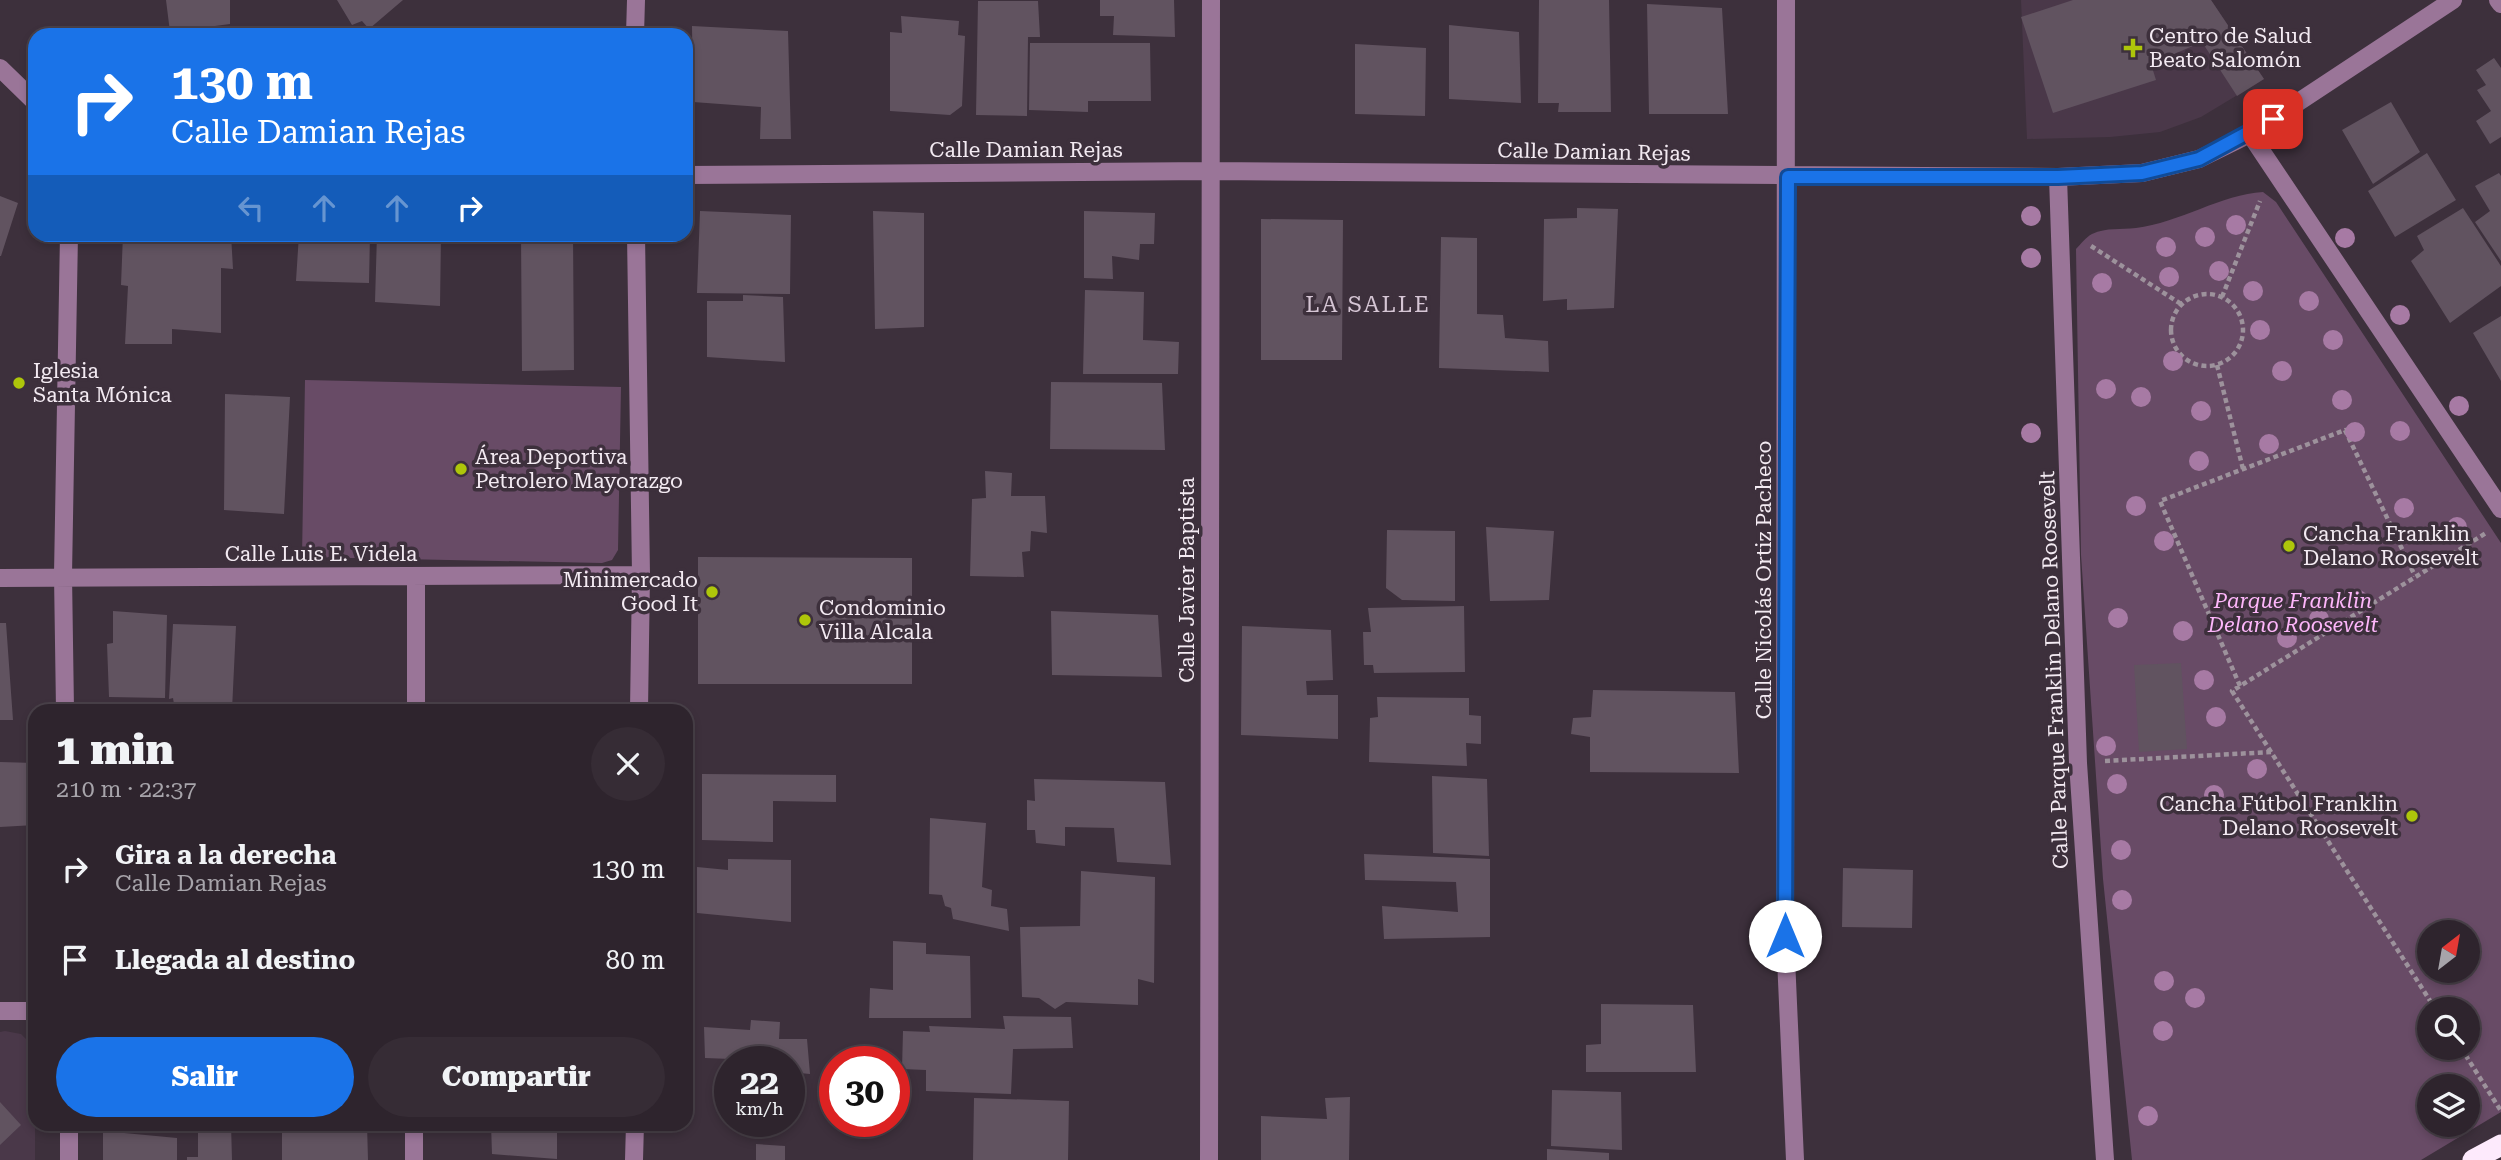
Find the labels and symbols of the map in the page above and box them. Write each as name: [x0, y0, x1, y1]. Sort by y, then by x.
place label: Centro de Salud Beato Salomón: [2149, 24, 2312, 72]
marker: Centro de Salud Beato Salomón: [2123, 38, 2143, 58]
pin: [2243, 89, 2303, 149]
street label: Calle Damian Rejas: [929, 138, 1123, 162]
street label: Calle Damian Rejas: [1497, 138, 1691, 166]
district label: LA SALLE: [1305, 291, 1431, 318]
place label: Iglesia Santa Mónica: [33, 359, 172, 407]
marker: Iglesia Santa Mónica: [11, 375, 27, 391]
street label: Calle Nicolás Ortiz Pacheco: [1752, 441, 1776, 719]
place label: Área Deportiva Petrolero Mayorazgo: [475, 444, 683, 493]
marker: Área Deportiva Petrolero Mayorazgo: [453, 461, 469, 477]
street label: Calle Parque Franklin Delano Roosevelt: [2035, 470, 2073, 870]
street label: Calle Javier Baptista: [1175, 477, 1199, 683]
place label: Cancha Franklin Delano Roosevelt: [2303, 522, 2479, 570]
marker: Cancha Franklin Delano Roosevelt: [2281, 538, 2297, 554]
street label: Calle Luis E. Videla: [225, 542, 418, 566]
place label: Minimercado Good It: [563, 568, 698, 616]
marker: Minimercado Good It: [704, 584, 720, 600]
park label: Parque Franklin Delano Roosevelt: [2207, 589, 2378, 637]
place label: Condominio Villa Alcala: [819, 596, 946, 644]
marker: Condominio Villa Alcala: [797, 612, 813, 628]
place label: Cancha Fútbol Franklin Delano Roosevelt: [2159, 792, 2398, 840]
marker: Cancha Fútbol Franklin Delano Roosevelt: [2404, 808, 2420, 824]
position arrow: [1748, 899, 1822, 973]
north arrow: [2417, 920, 2480, 984]
speed limit sign: 30: [819, 1046, 910, 1137]

